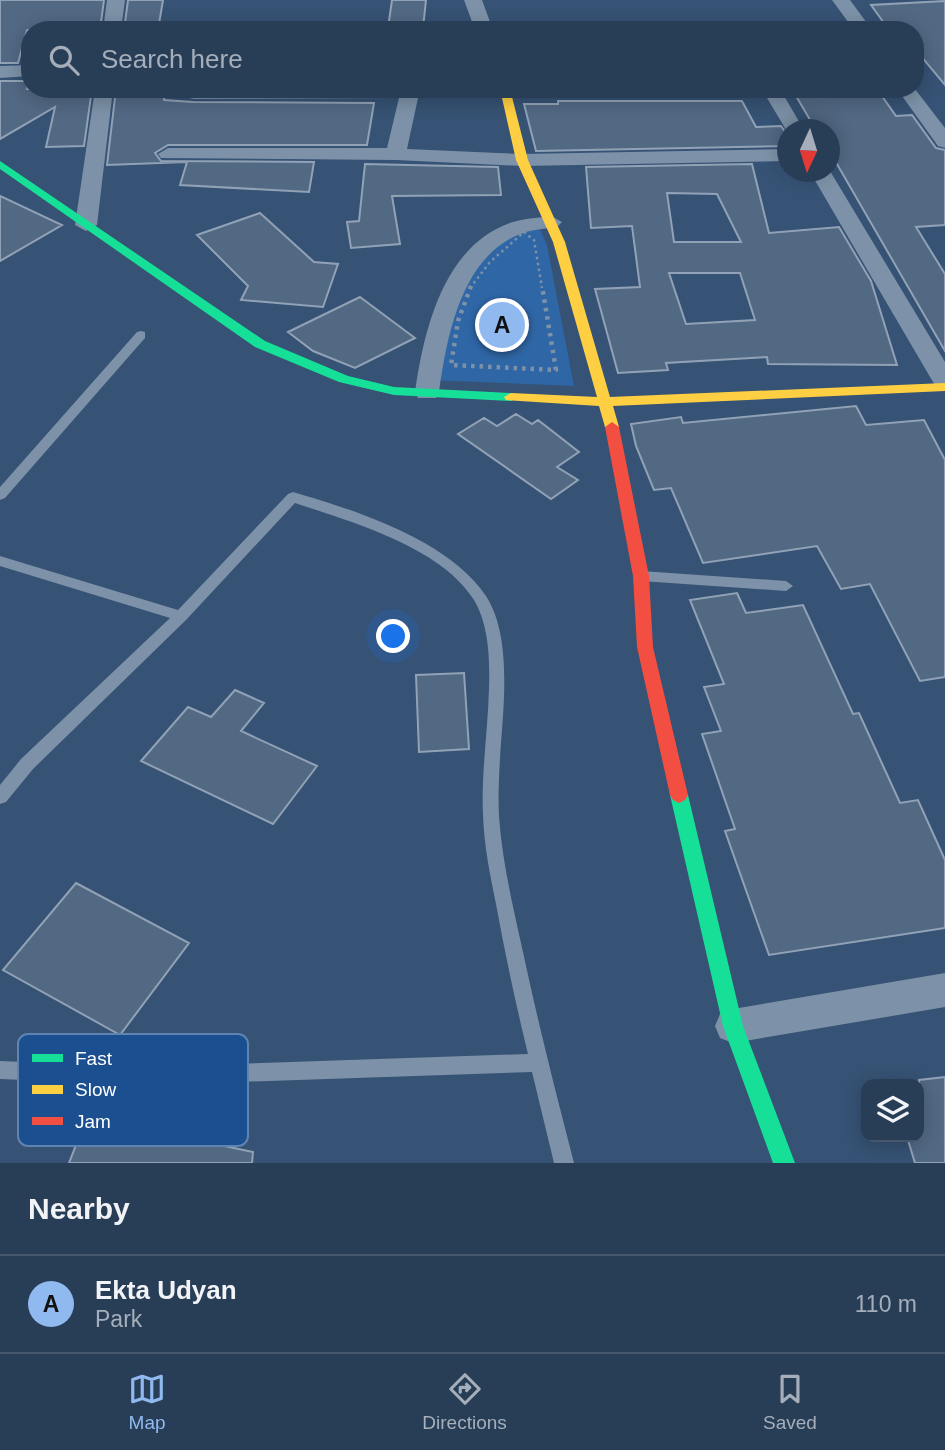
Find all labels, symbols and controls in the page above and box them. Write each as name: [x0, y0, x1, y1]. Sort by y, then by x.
search box: [21, 21, 924, 98]
icon: search: [45, 41, 83, 79]
text: Search here: [101, 44, 243, 74]
north arrow: [777, 119, 840, 182]
pin: A: [479, 299, 525, 351]
your location: [376, 619, 410, 653]
legend: [18, 1034, 248, 1146]
text: Fast: [75, 1048, 113, 1069]
text: Slow: [75, 1079, 116, 1100]
map controls: [861, 1079, 924, 1142]
button: layers: [861, 1079, 924, 1142]
text: Jam: [75, 1111, 111, 1132]
text: Nearby: [28, 1192, 130, 1225]
text: Ekta Udyan: [95, 1275, 237, 1305]
text: A: [43, 1291, 59, 1317]
text: 110 m: [855, 1291, 917, 1317]
text: Park: [95, 1306, 142, 1332]
tab: Map: [128, 1370, 166, 1434]
tab: Directions: [422, 1370, 507, 1434]
tab: Saved: [763, 1370, 817, 1434]

